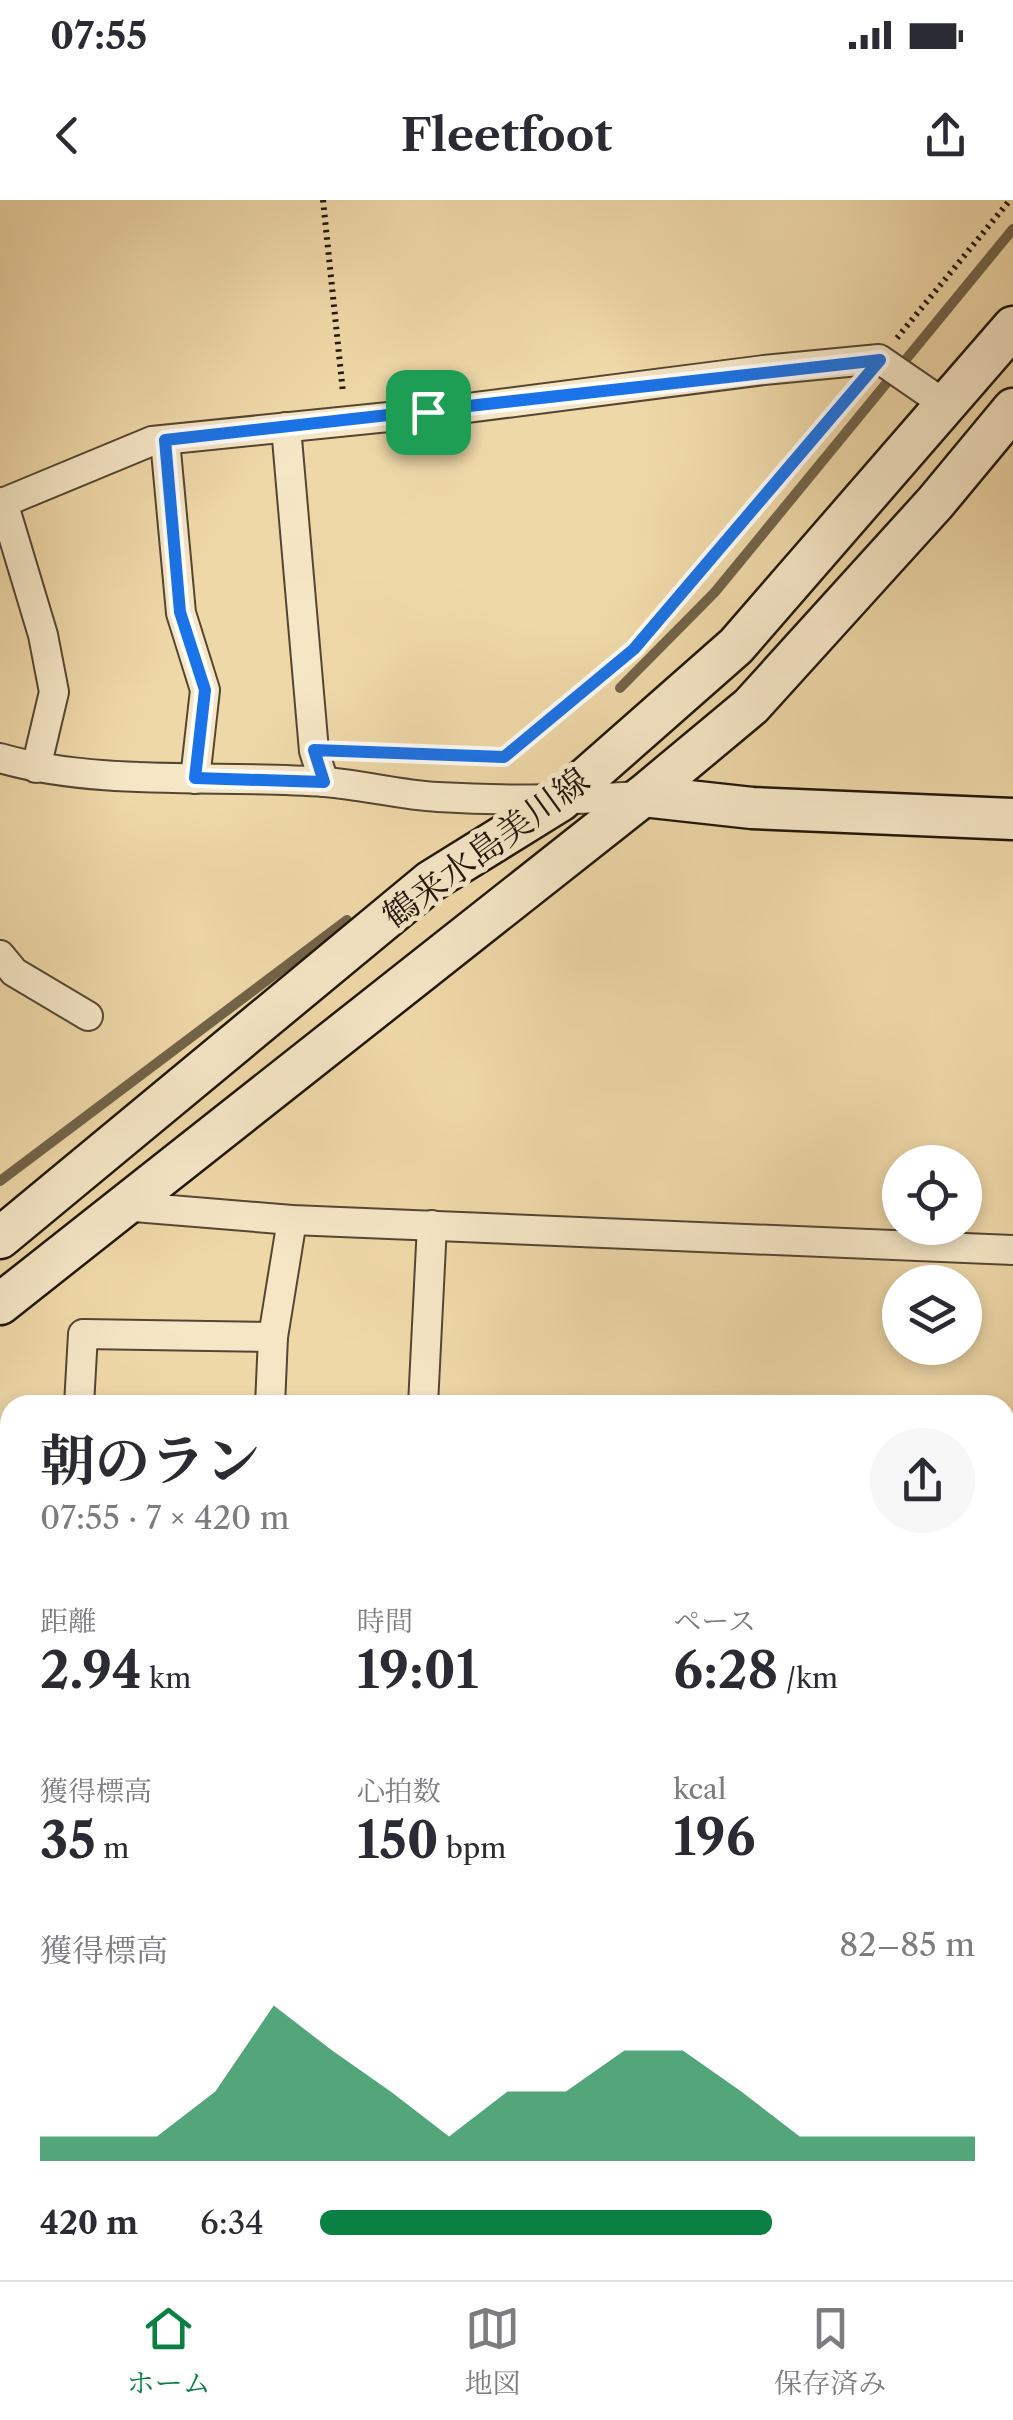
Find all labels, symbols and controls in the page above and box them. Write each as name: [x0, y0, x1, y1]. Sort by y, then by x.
text: 07:55: [50, 12, 147, 59]
text: Fleetfoot: [401, 107, 612, 163]
icon: back: [40, 108, 95, 163]
icon: share: [918, 108, 973, 163]
pin: [386, 370, 471, 455]
icon: arrive: [401, 385, 456, 440]
street label: 鶴来水島美川線: [374, 758, 597, 937]
map controls: [882, 1145, 982, 1365]
button: locate: [882, 1145, 982, 1245]
button: layers: [882, 1265, 982, 1365]
text: 朝のラン: [40, 1427, 260, 1494]
button: share: [870, 1428, 975, 1533]
text: 07:55 · 7 × 420 m: [40, 1498, 290, 1537]
text: 距離: [40, 1604, 96, 1638]
text: 時間: [357, 1604, 413, 1638]
text: ペース: [673, 1604, 756, 1638]
text: 2.94: [40, 1639, 142, 1701]
text: 19:01: [357, 1639, 478, 1701]
text: 6:28: [673, 1639, 778, 1701]
text: km: [142, 1661, 191, 1695]
text: /km: [778, 1661, 838, 1695]
text: kcal: [673, 1772, 726, 1806]
text: 獲得標高: [40, 1774, 152, 1808]
text: 心拍数: [357, 1774, 441, 1808]
text: 196: [673, 1806, 756, 1868]
text: 35: [40, 1809, 96, 1871]
text: 150: [357, 1809, 439, 1871]
text: m: [96, 1831, 129, 1865]
text: bpm: [439, 1831, 506, 1865]
text: 82–85 m: [839, 1925, 975, 1964]
text: 獲得標高: [40, 1931, 168, 1970]
text: 420 m: [40, 2203, 138, 2242]
text: 6:34: [200, 2203, 264, 2242]
tab: ホーム: [127, 2301, 211, 2401]
tab: 地図: [464, 2301, 520, 2401]
tab: 保存済み: [774, 2301, 886, 2401]

